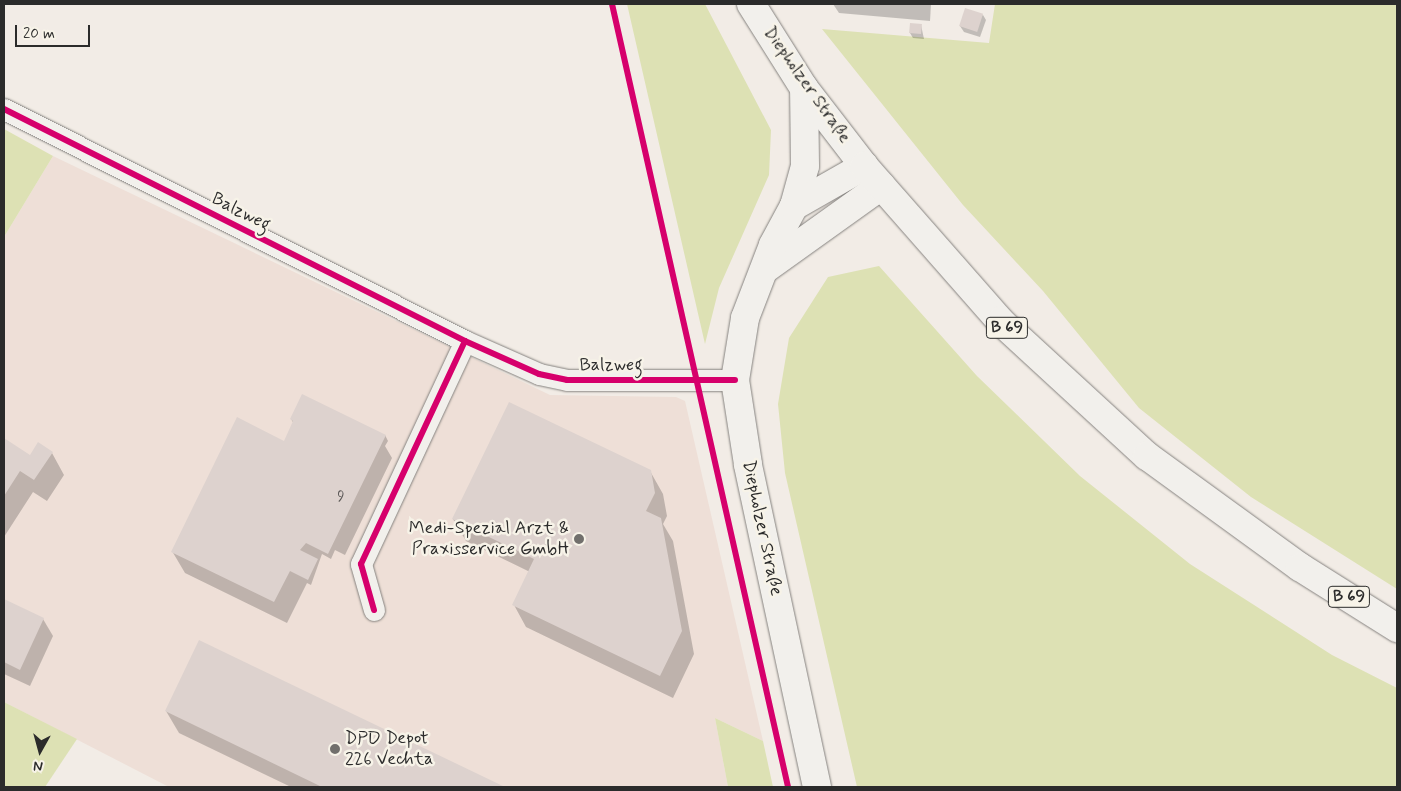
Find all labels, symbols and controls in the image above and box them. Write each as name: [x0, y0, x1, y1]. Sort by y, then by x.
scale bar: [18, 15, 92, 47]
street label: Diepholzer Straße: [759, 22, 855, 148]
text: 20 m: [23, 24, 55, 44]
street label: Balzweg: [208, 188, 274, 236]
road number: B 69: [986, 314, 1028, 342]
street label: Balzweg: [579, 354, 643, 376]
street label: Diepholzer Straße: [737, 458, 787, 598]
house number: 9: [337, 489, 345, 507]
place label: Medi-Spezial Arzt & Praxisservice GmbH: [410, 518, 569, 560]
marker: Medi-Spezial Arzt & Praxisservice GmbH: [573, 533, 585, 545]
road number: B 69: [1328, 584, 1370, 610]
north arrow: [15, 726, 65, 776]
place label: DPD Depot 226 Vechta: [345, 728, 433, 771]
marker: DPD Depot 226 Vechta: [329, 743, 341, 755]
text: N: [32, 756, 44, 775]

